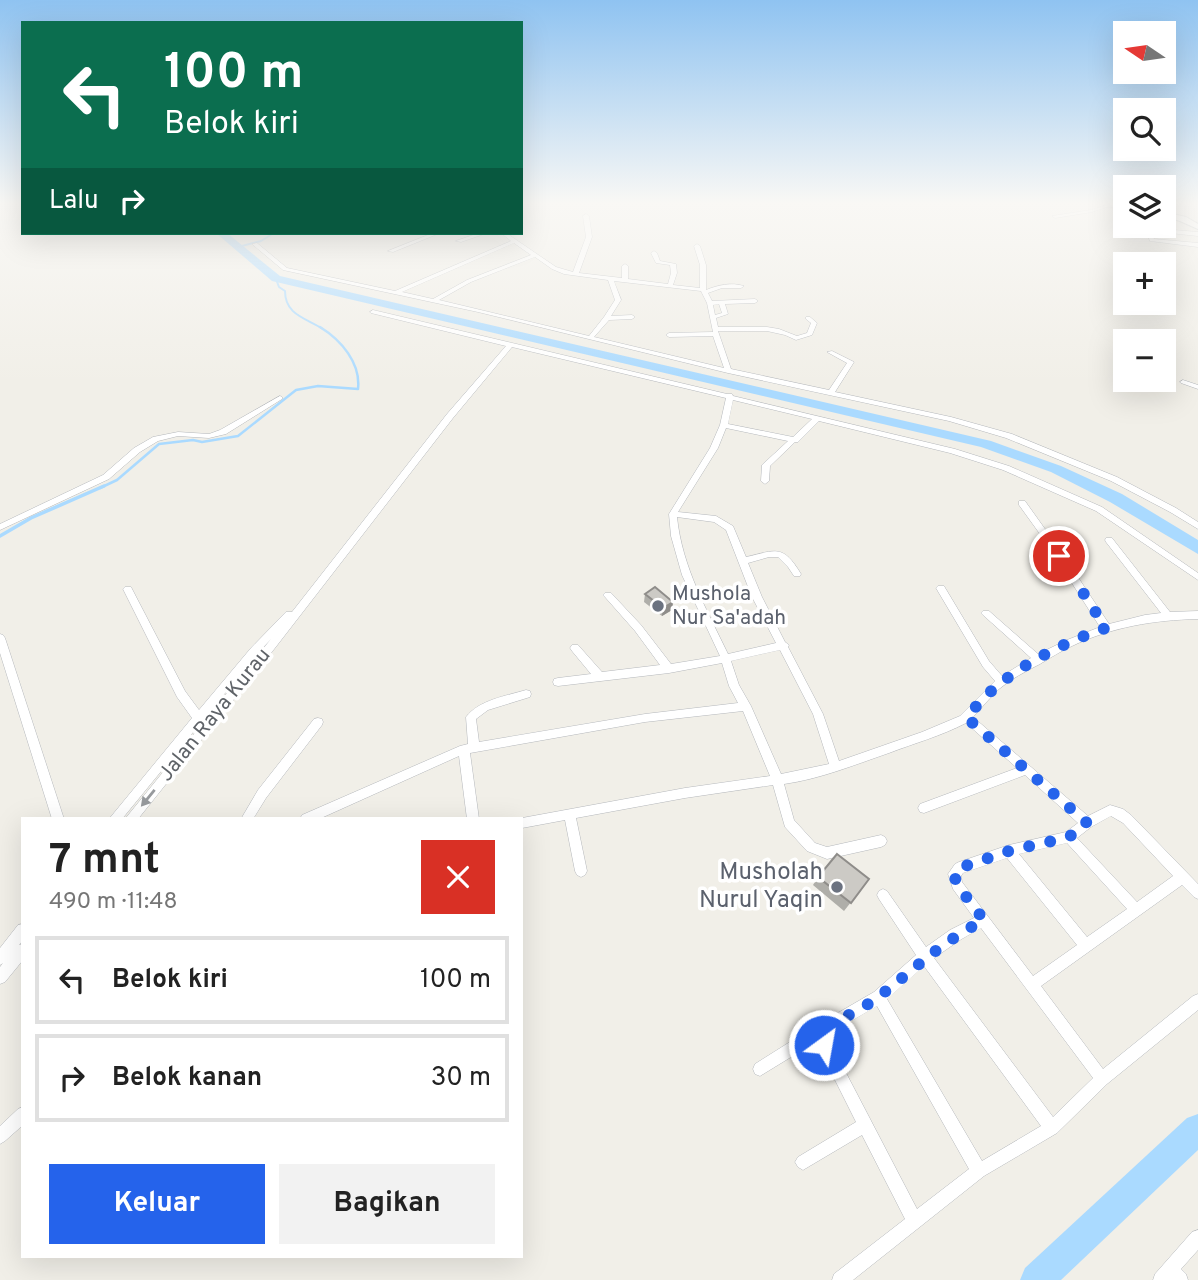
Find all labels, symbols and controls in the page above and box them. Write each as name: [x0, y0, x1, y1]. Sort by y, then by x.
north arrow: [1113, 21, 1176, 84]
map controls: [1113, 21, 1176, 392]
text: 100 m: [164, 44, 303, 106]
icon: left: [49, 49, 140, 140]
button: search: [1113, 98, 1176, 161]
text: Belok kiri: [164, 105, 299, 145]
button: layers: [1113, 175, 1176, 238]
icon: right: [113, 182, 151, 220]
text: Lalu: [49, 185, 99, 218]
button: +: [1113, 252, 1176, 315]
button: −: [1113, 329, 1176, 392]
pin: [1029, 526, 1089, 586]
icon: arrive: [1040, 537, 1078, 575]
place label: Mushola Nur Sa'adah: [672, 581, 786, 632]
marker: Mushola Nur Sa'adah: [650, 598, 666, 614]
street label: Jalan Raya Kurau: [153, 643, 277, 787]
one-way arrow: [141, 790, 156, 807]
text: 7 mnt: [49, 835, 160, 888]
button: close: [421, 840, 495, 914]
place label: Musholah Nurul Yaqin: [699, 858, 823, 916]
marker: Musholah Nurul Yaqin: [829, 879, 845, 895]
text: 490 m · 11:48: [49, 888, 178, 917]
icon: left: [53, 961, 91, 999]
text: Belok kiri: [112, 964, 228, 997]
text: 100 m: [420, 964, 491, 997]
position arrow: [787, 1008, 861, 1082]
icon: right: [53, 1059, 91, 1097]
text: Belok kanan: [112, 1062, 262, 1095]
text: 30 m: [431, 1062, 491, 1095]
button: Keluar: [49, 1164, 265, 1244]
button: Bagikan: [279, 1164, 495, 1244]

